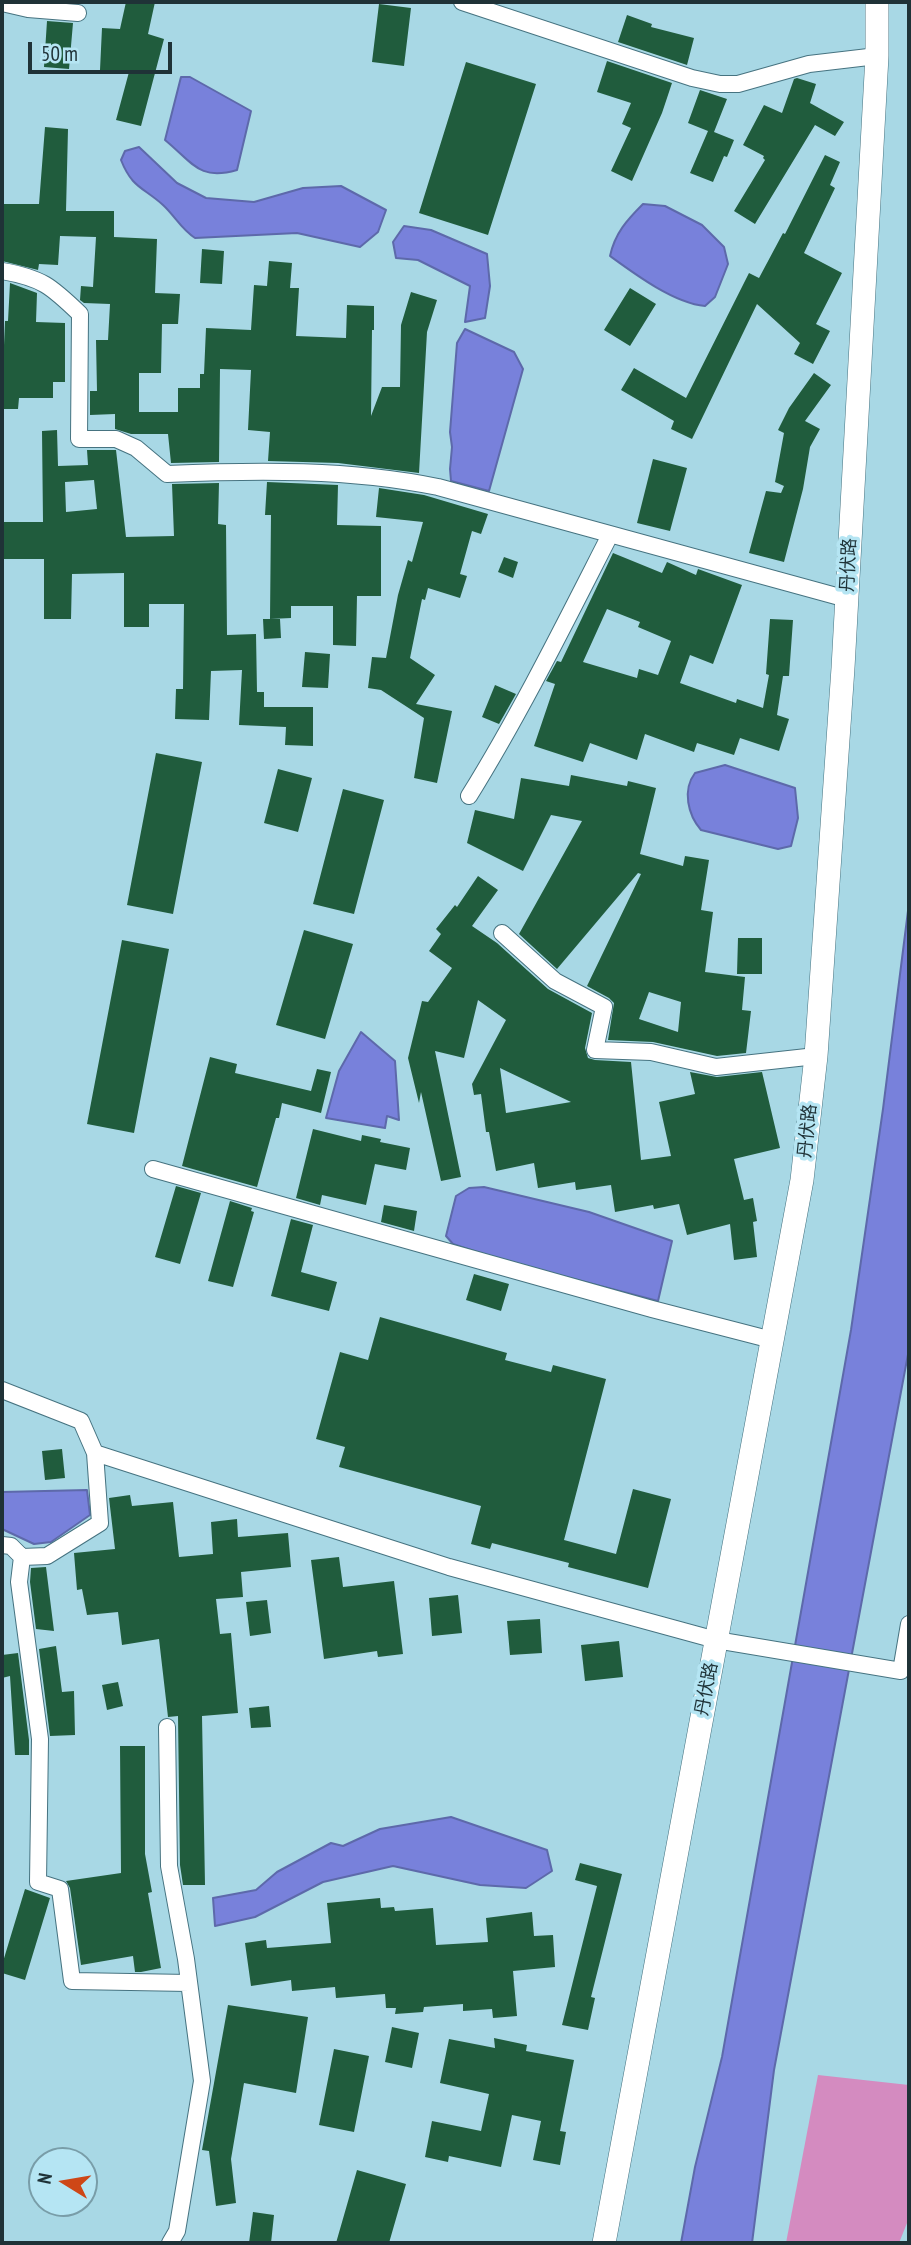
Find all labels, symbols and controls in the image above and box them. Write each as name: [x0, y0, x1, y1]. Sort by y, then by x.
scale bar: [32, 28, 175, 72]
text: 50 m: [41, 40, 78, 67]
street label: 丹伏路: [837, 537, 861, 593]
street label: 丹伏路: [794, 1103, 822, 1159]
street label: 丹伏路: [691, 1660, 723, 1718]
north arrow: [28, 2147, 98, 2217]
text: N: [32, 2171, 57, 2186]

